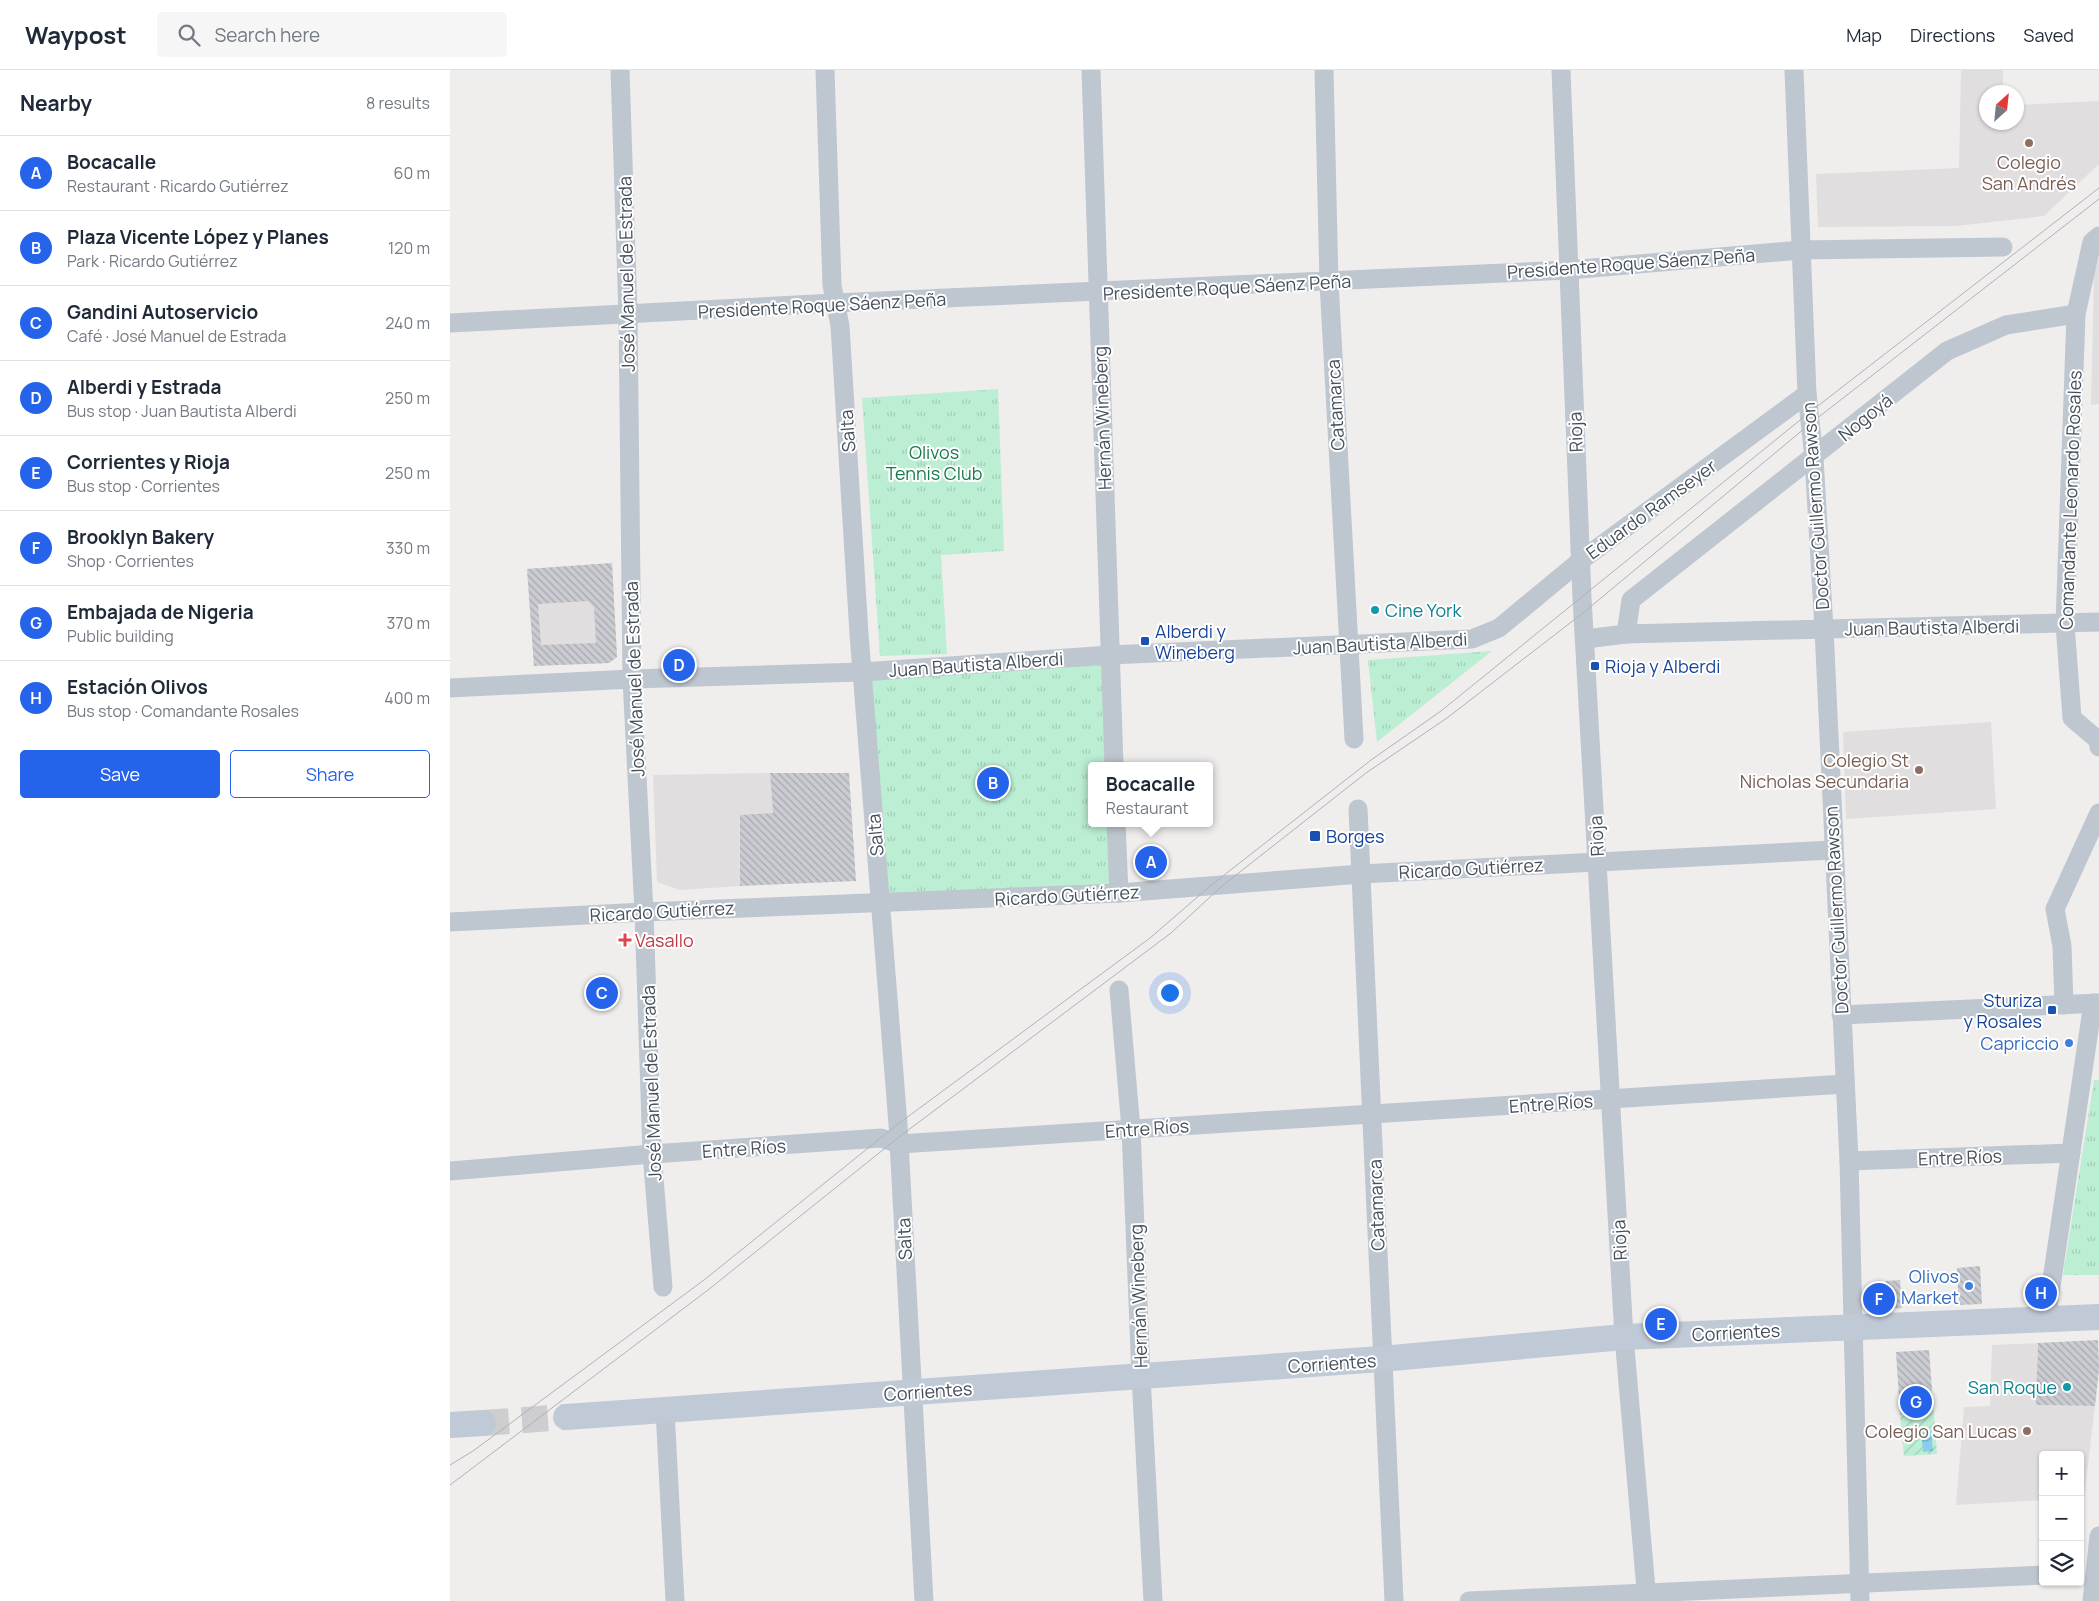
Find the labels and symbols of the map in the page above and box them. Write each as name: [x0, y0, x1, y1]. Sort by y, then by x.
north arrow: [1979, 85, 2024, 130]
marker: Colegio San Andrés: [2023, 137, 2035, 149]
place label: Colegio San Andrés: [1982, 150, 2076, 195]
street label: José Manuel de Estrada: [612, 176, 640, 372]
street label: Presidente Roque Sáenz Peña: [1506, 242, 1756, 284]
street label: Presidente Roque Sáenz Peña: [1102, 269, 1352, 305]
street label: Presidente Roque Sáenz Peña: [697, 287, 947, 323]
street label: Hernán Wineberg: [1087, 346, 1117, 490]
street label: Catamarca: [1321, 359, 1349, 451]
street label: Comandante Leonardo Rosales: [2053, 370, 2087, 630]
street label: Nogoyá: [1833, 388, 1897, 446]
street label: Doctor Guillermo Rawson: [1796, 401, 1834, 611]
street label: Salta: [834, 409, 860, 453]
street label: Rioja: [1562, 411, 1588, 453]
park label: Olivos Tennis Club: [886, 440, 982, 485]
street label: Eduardo Ramseyer: [1581, 453, 1721, 564]
street label: José Manuel de Estrada: [619, 581, 649, 777]
place label: Cine York: [1385, 598, 1463, 622]
marker: Cine York: [1369, 604, 1381, 616]
street label: Juan Bautista Alberdi: [1844, 613, 2020, 641]
place label: Alberdi y Wineberg: [1155, 619, 1235, 664]
street label: Juan Bautista Alberdi: [1292, 626, 1468, 660]
marker: Alberdi y Wineberg: [1139, 635, 1151, 647]
pin: D: [663, 646, 695, 684]
street label: Juan Bautista Alberdi: [888, 646, 1064, 682]
place label: Rioja y Alberdi: [1605, 654, 1720, 678]
marker: Rioja y Alberdi: [1589, 660, 1601, 672]
place label: Colegio St Nicholas Secundaria: [1740, 748, 1909, 793]
pin: B: [977, 764, 1009, 802]
marker: Colegio St Nicholas Secundaria: [1913, 764, 1925, 776]
street label: Doctor Guillermo Rawson: [1819, 806, 1853, 1014]
street label: Salta: [861, 813, 889, 857]
street label: Rioja: [1583, 815, 1609, 857]
place label: Borges: [1326, 824, 1384, 848]
marker: Borges: [1308, 829, 1322, 843]
pin: A: [1135, 843, 1167, 881]
street label: Ricardo Gutiérrez: [1398, 852, 1544, 884]
street label: Ricardo Gutiérrez: [994, 879, 1140, 911]
street label: Ricardo Gutiérrez: [589, 895, 735, 927]
place label: Vasallo: [635, 928, 694, 952]
marker: Vasallo: [619, 934, 631, 946]
pin: C: [586, 974, 618, 1012]
your location: [1157, 980, 1183, 1006]
street label: José Manuel de Estrada: [636, 985, 666, 1181]
place label: Sturiza y Rosales: [1963, 988, 2042, 1033]
marker: Sturiza y Rosales: [2046, 1004, 2058, 1016]
place label: Capriccio: [1981, 1031, 2059, 1055]
marker: Capriccio: [2063, 1037, 2075, 1049]
street label: Entre Ríos: [1508, 1088, 1594, 1118]
street label: Entre Ríos: [1104, 1113, 1190, 1143]
street label: Entre Ríos: [701, 1133, 787, 1163]
street label: Entre Ríos: [1918, 1144, 2002, 1170]
street label: Catamarca: [1362, 1159, 1390, 1251]
street label: Salta: [891, 1217, 917, 1261]
street label: Rioja: [1606, 1219, 1632, 1261]
street label: Hernán Wineberg: [1123, 1224, 1153, 1368]
place label: Olivos Market: [1901, 1264, 1959, 1309]
pin: H: [2025, 1274, 2057, 1312]
pin: F: [1863, 1280, 1895, 1318]
marker: Olivos Market: [1963, 1280, 1975, 1292]
pin: E: [1645, 1305, 1677, 1343]
street label: Corrientes: [1691, 1318, 1781, 1346]
street label: Corrientes: [1287, 1348, 1377, 1378]
place label: San Roque: [1968, 1375, 2057, 1399]
street label: Corrientes: [883, 1376, 973, 1406]
marker: San Roque: [2061, 1381, 2073, 1393]
pin: G: [1900, 1383, 1932, 1421]
place label: Colegio San Lucas: [1865, 1419, 2017, 1443]
marker: Colegio San Lucas: [2021, 1425, 2033, 1437]

